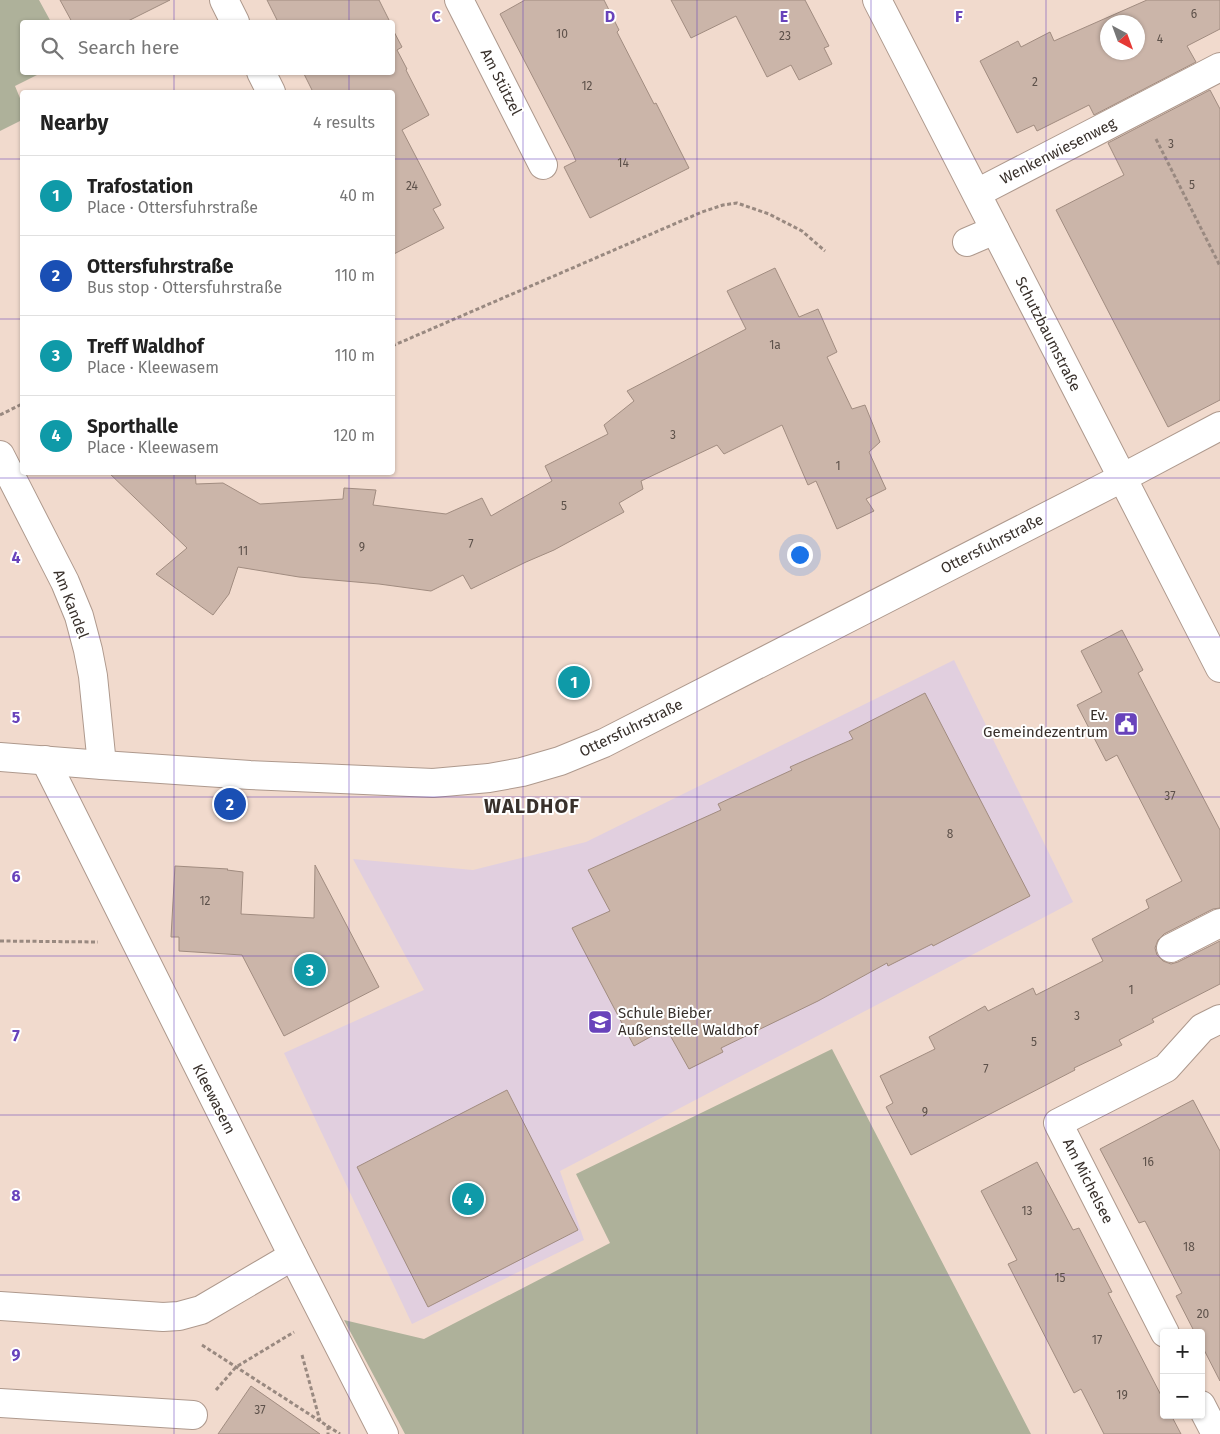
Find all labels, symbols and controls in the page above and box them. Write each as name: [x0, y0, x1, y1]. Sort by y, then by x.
text: C: [431, 7, 441, 26]
text: D: [605, 7, 615, 26]
text: E: [780, 7, 788, 26]
text: F: [955, 7, 963, 26]
house number: 6: [1191, 7, 1197, 21]
north arrow: [1100, 15, 1145, 60]
search box: [20, 20, 395, 75]
house number: 10: [556, 27, 568, 41]
house number: 23: [779, 29, 791, 43]
house number: 4: [1157, 32, 1164, 46]
icon: search: [38, 34, 66, 62]
text: Search here: [78, 36, 179, 59]
street label: Am Stützel: [477, 46, 526, 119]
house number: 2: [1032, 75, 1038, 89]
house number: 12: [581, 79, 593, 93]
text: Nearby: [40, 110, 108, 136]
text: 4 results: [313, 113, 375, 132]
street label: Wenkenwiesenweg: [997, 114, 1119, 188]
house number: 3: [1168, 137, 1174, 151]
house number: 14: [617, 156, 629, 170]
text: Trafostation: [87, 175, 193, 198]
house number: 5: [1189, 178, 1195, 192]
house number: 24: [406, 179, 419, 193]
text: 1: [52, 186, 60, 205]
text: 40 m: [340, 186, 375, 205]
text: Place · Ottersfuhrstraße: [87, 198, 258, 217]
text: Ottersfuhrstraße: [87, 255, 233, 278]
text: 2: [52, 266, 60, 285]
text: 110 m: [334, 266, 375, 285]
street label: Schutzbaumstraße: [1011, 274, 1085, 394]
text: Bus stop · Ottersfuhrstraße: [87, 278, 282, 297]
text: Treff Waldhof: [87, 335, 204, 358]
house number: 1a: [769, 338, 781, 352]
text: 3: [52, 346, 60, 365]
text: 110 m: [334, 346, 375, 365]
text: Place · Kleewasem: [87, 358, 219, 377]
text: Sporthalle: [87, 415, 178, 438]
text: 4: [51, 426, 61, 445]
text: 120 m: [333, 426, 375, 445]
house number: 3: [670, 428, 676, 442]
text: Place · Kleewasem: [87, 438, 219, 457]
house number: 1: [835, 459, 841, 473]
house number: 5: [561, 499, 567, 513]
street label: Ottersfuhrstraße: [938, 510, 1046, 578]
house number: 7: [468, 537, 474, 551]
house number: 9: [359, 540, 365, 554]
your location: [787, 542, 813, 568]
house number: 11: [238, 544, 248, 558]
text: 4: [11, 548, 21, 567]
street label: Am Kandel: [50, 567, 93, 642]
pin: 1: [558, 663, 590, 701]
street label: Ottersfuhrstraße: [576, 695, 686, 761]
place label: Ev. Gemeindezentrum: [983, 706, 1108, 741]
text: 5: [12, 708, 21, 727]
public building icon: Ev. Gemeindezentrum: [1113, 711, 1139, 737]
pin: 2: [214, 785, 246, 823]
house number: 37: [1164, 789, 1176, 803]
district label: WALDHOF: [484, 794, 580, 818]
house number: 8: [947, 827, 954, 841]
text: 6: [11, 867, 21, 886]
house number: 12: [199, 894, 211, 908]
pin: 3: [294, 951, 326, 989]
house number: 1: [1128, 983, 1134, 997]
place label: Schule Bieber Außenstelle Waldhof: [618, 1004, 759, 1039]
school or university icon: Schule Bieber Außenstelle Waldhof: [587, 1009, 613, 1035]
house number: 3: [1074, 1009, 1080, 1023]
text: 7: [12, 1026, 20, 1045]
house number: 5: [1031, 1035, 1037, 1049]
street label: Kleewasem: [189, 1061, 239, 1137]
house number: 7: [983, 1062, 989, 1076]
house number: 9: [922, 1105, 928, 1119]
street label: Am Michelsee: [1059, 1135, 1117, 1227]
house number: 16: [1142, 1155, 1154, 1169]
pin: 4: [452, 1180, 484, 1218]
text: 8: [11, 1186, 21, 1205]
house number: 13: [1021, 1204, 1033, 1218]
house number: 18: [1183, 1240, 1195, 1254]
house number: 15: [1054, 1271, 1066, 1285]
house number: 20: [1197, 1307, 1210, 1321]
map controls: [1160, 1329, 1205, 1419]
button: +: [1160, 1329, 1205, 1374]
house number: 17: [1092, 1333, 1102, 1347]
text: 9: [12, 1345, 21, 1364]
button: −: [1160, 1374, 1205, 1419]
house number: 19: [1116, 1388, 1128, 1402]
house number: 37: [254, 1403, 266, 1417]

